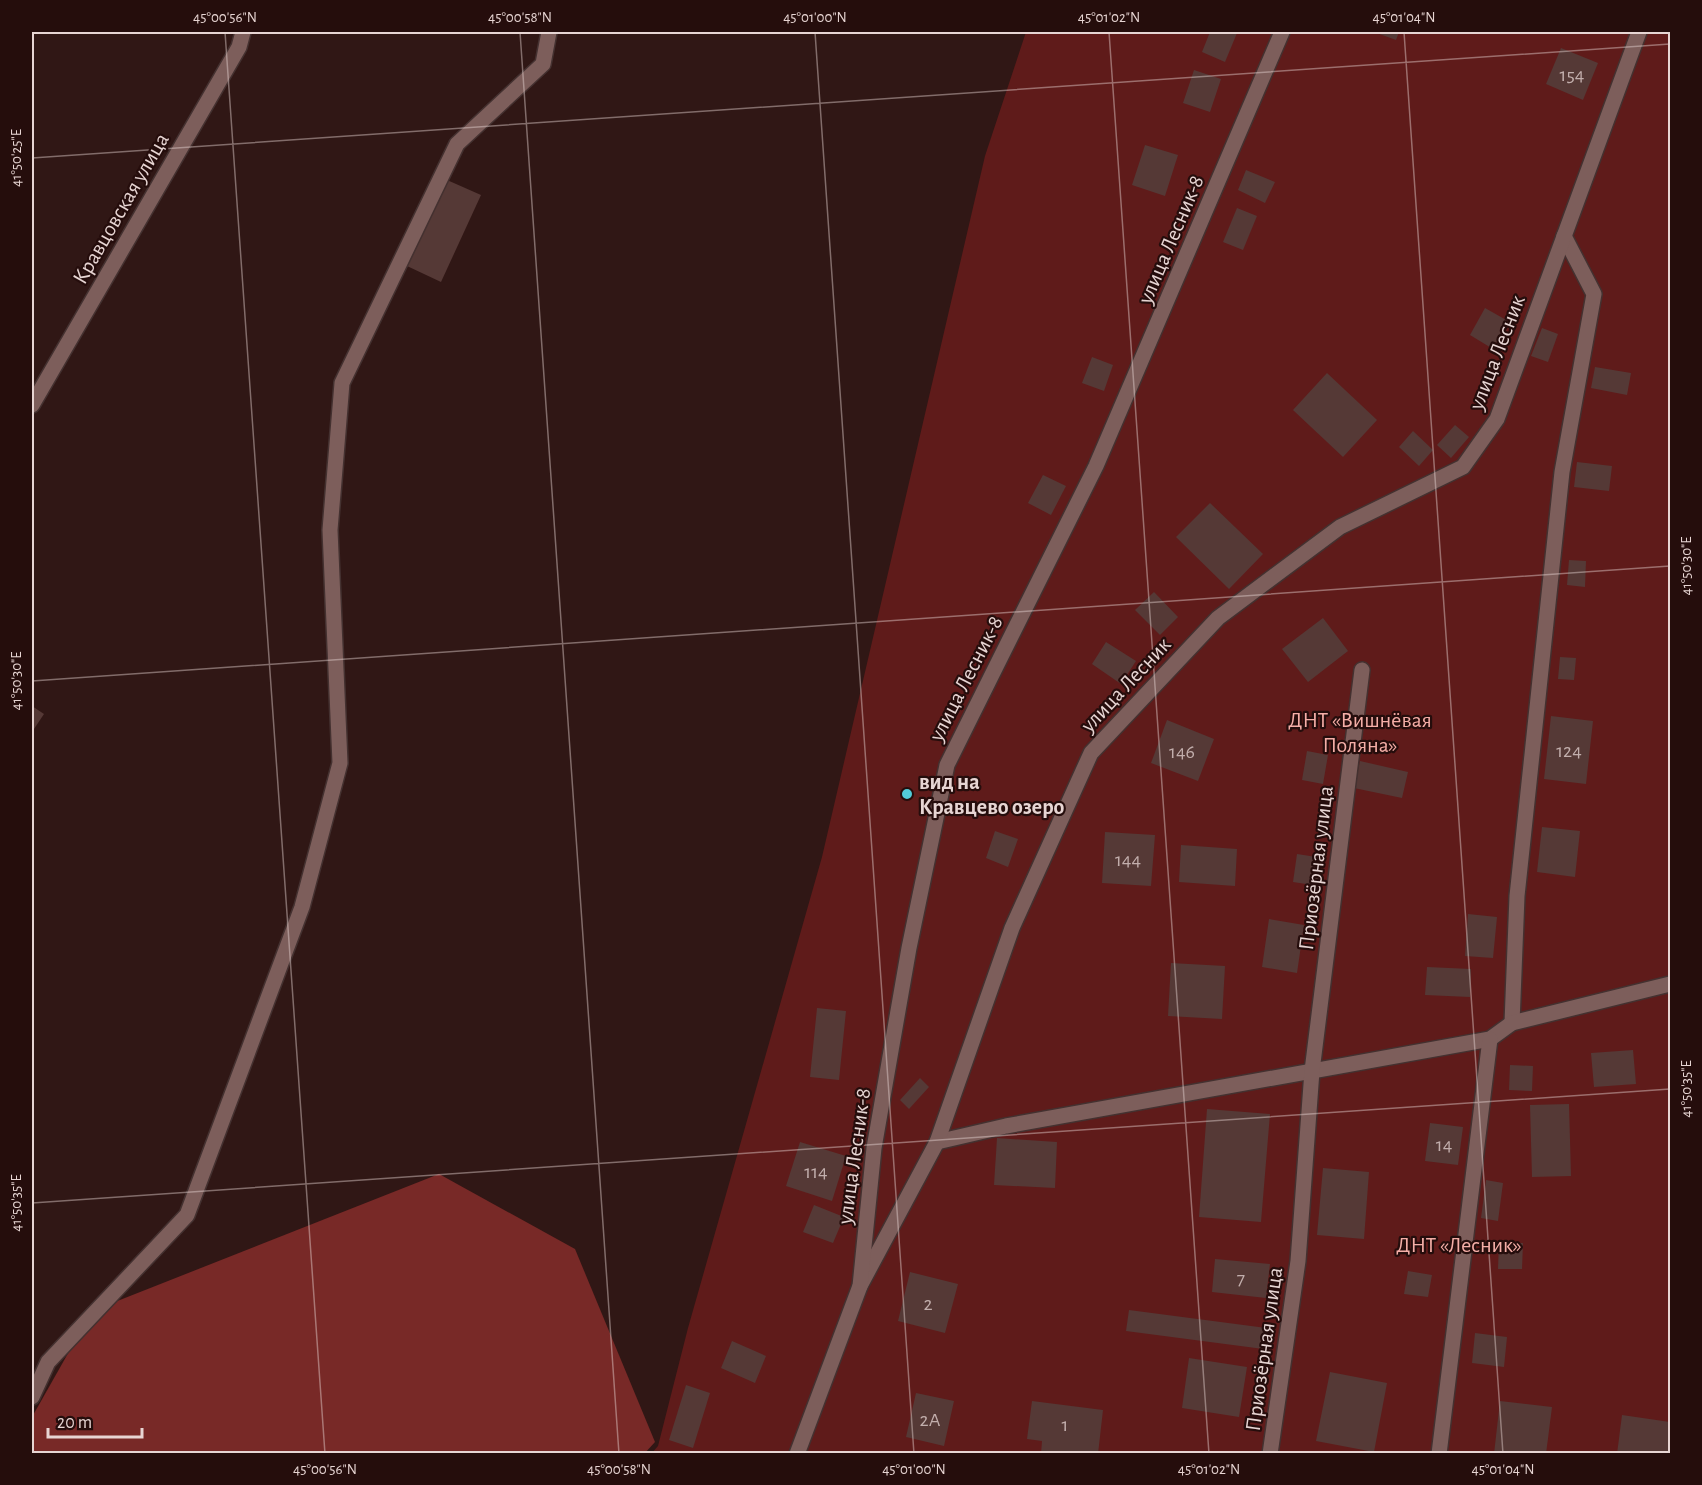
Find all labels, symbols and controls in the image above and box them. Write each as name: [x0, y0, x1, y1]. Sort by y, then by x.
text: 45°00'56"N: [193, 10, 257, 25]
text: 45°00'58"N: [488, 10, 552, 25]
text: 45°01'00"N: [783, 10, 847, 25]
text: 45°01'02"N: [1078, 10, 1140, 25]
text: 45°01'04"N: [1372, 10, 1436, 25]
house number: 154: [1560, 65, 1584, 85]
text: 41°50'25"E: [9, 129, 24, 187]
street label: Кравцовская улица: [69, 129, 173, 288]
street label: улица Лесник-8: [1134, 172, 1208, 308]
street label: улица Лесник: [1465, 292, 1529, 414]
text: 41°50'30"E: [1679, 537, 1694, 595]
street label: улица Лесник-8: [925, 612, 1007, 745]
street label: улица Лесник: [1076, 633, 1175, 737]
text: 41°50'30"E: [9, 652, 24, 710]
park label: ДНТ «Вишнёвая Поляна»: [1288, 709, 1432, 756]
house number: 124: [1556, 741, 1582, 761]
house number: 146: [1169, 742, 1195, 762]
place label: вид на Кравцево озеро: [919, 771, 1065, 818]
street label: Приозёрная улица: [1295, 785, 1337, 952]
marker: вид на Кравцево озеро: [900, 787, 914, 801]
house number: 144: [1115, 850, 1141, 870]
text: 41°50'35"E: [1679, 1060, 1694, 1118]
street label: улица Лесник-8: [833, 1087, 874, 1227]
house number: 14: [1436, 1135, 1452, 1155]
house number: 114: [804, 1162, 828, 1182]
text: 41°50'35"E: [9, 1174, 24, 1232]
park label: ДНТ «Лесник»: [1396, 1234, 1522, 1256]
street label: Приозёрная улица: [1242, 1266, 1286, 1433]
house number: 7: [1237, 1269, 1245, 1289]
house number: 2: [923, 1294, 933, 1314]
scale bar: [48, 1401, 142, 1439]
house number: 2А: [920, 1410, 941, 1430]
text: 20 m: [57, 1414, 92, 1432]
house number: 1: [1062, 1415, 1068, 1435]
text: 45°00'56"N: [293, 1462, 357, 1477]
text: 45°00'58"N: [587, 1462, 651, 1477]
text: 45°01'00"N: [882, 1462, 946, 1477]
text: 45°01'02"N: [1178, 1462, 1240, 1477]
text: 45°01'04"N: [1471, 1462, 1535, 1477]

